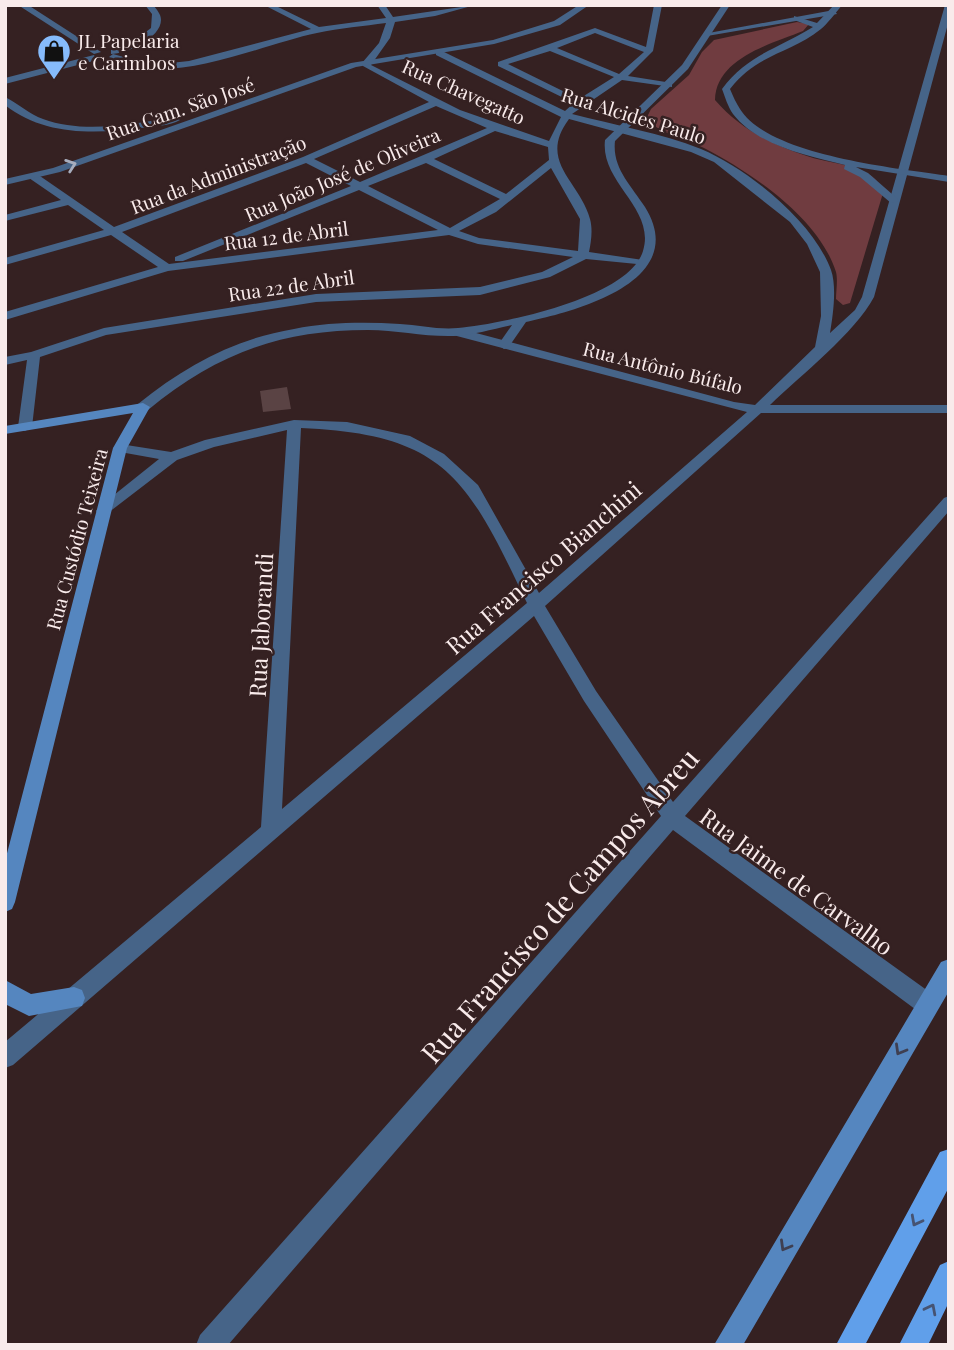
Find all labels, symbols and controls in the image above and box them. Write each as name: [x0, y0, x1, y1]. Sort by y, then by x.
place label: JL Papelaria e Carimbos: [77, 27, 180, 75]
shop icon: JL Papelaria e Carimbos: [35, 32, 73, 81]
street label: Rua Chavegatto: [398, 52, 530, 130]
street label: Rua Cam. São José: [102, 70, 258, 146]
street label: Rua Alcides Paulo: [559, 81, 709, 149]
street label: Rua João José de Oliveira: [240, 121, 444, 227]
street label: Rua da Administração: [126, 128, 310, 220]
one-way arrow: [64, 159, 76, 173]
street label: Rua 12 de Abril: [222, 214, 350, 256]
street label: Rua 22 de Abril: [226, 263, 356, 307]
street label: Rua Antônio Búfalo: [581, 335, 745, 399]
street label: Rua Custódio Teixeira: [39, 445, 113, 633]
street label: Rua Francisco Bianchini: [439, 473, 647, 661]
street label: Rua Jaborandi: [241, 552, 279, 698]
street label: Rua Francisco de Campos Abreu: [412, 740, 706, 1070]
street label: Rua Jaime de Carvalho: [694, 800, 900, 962]
one-way arrow: [896, 1042, 909, 1055]
one-way arrow: [911, 1214, 925, 1227]
one-way arrow: [781, 1238, 794, 1251]
one-way arrow: [923, 1304, 937, 1316]

